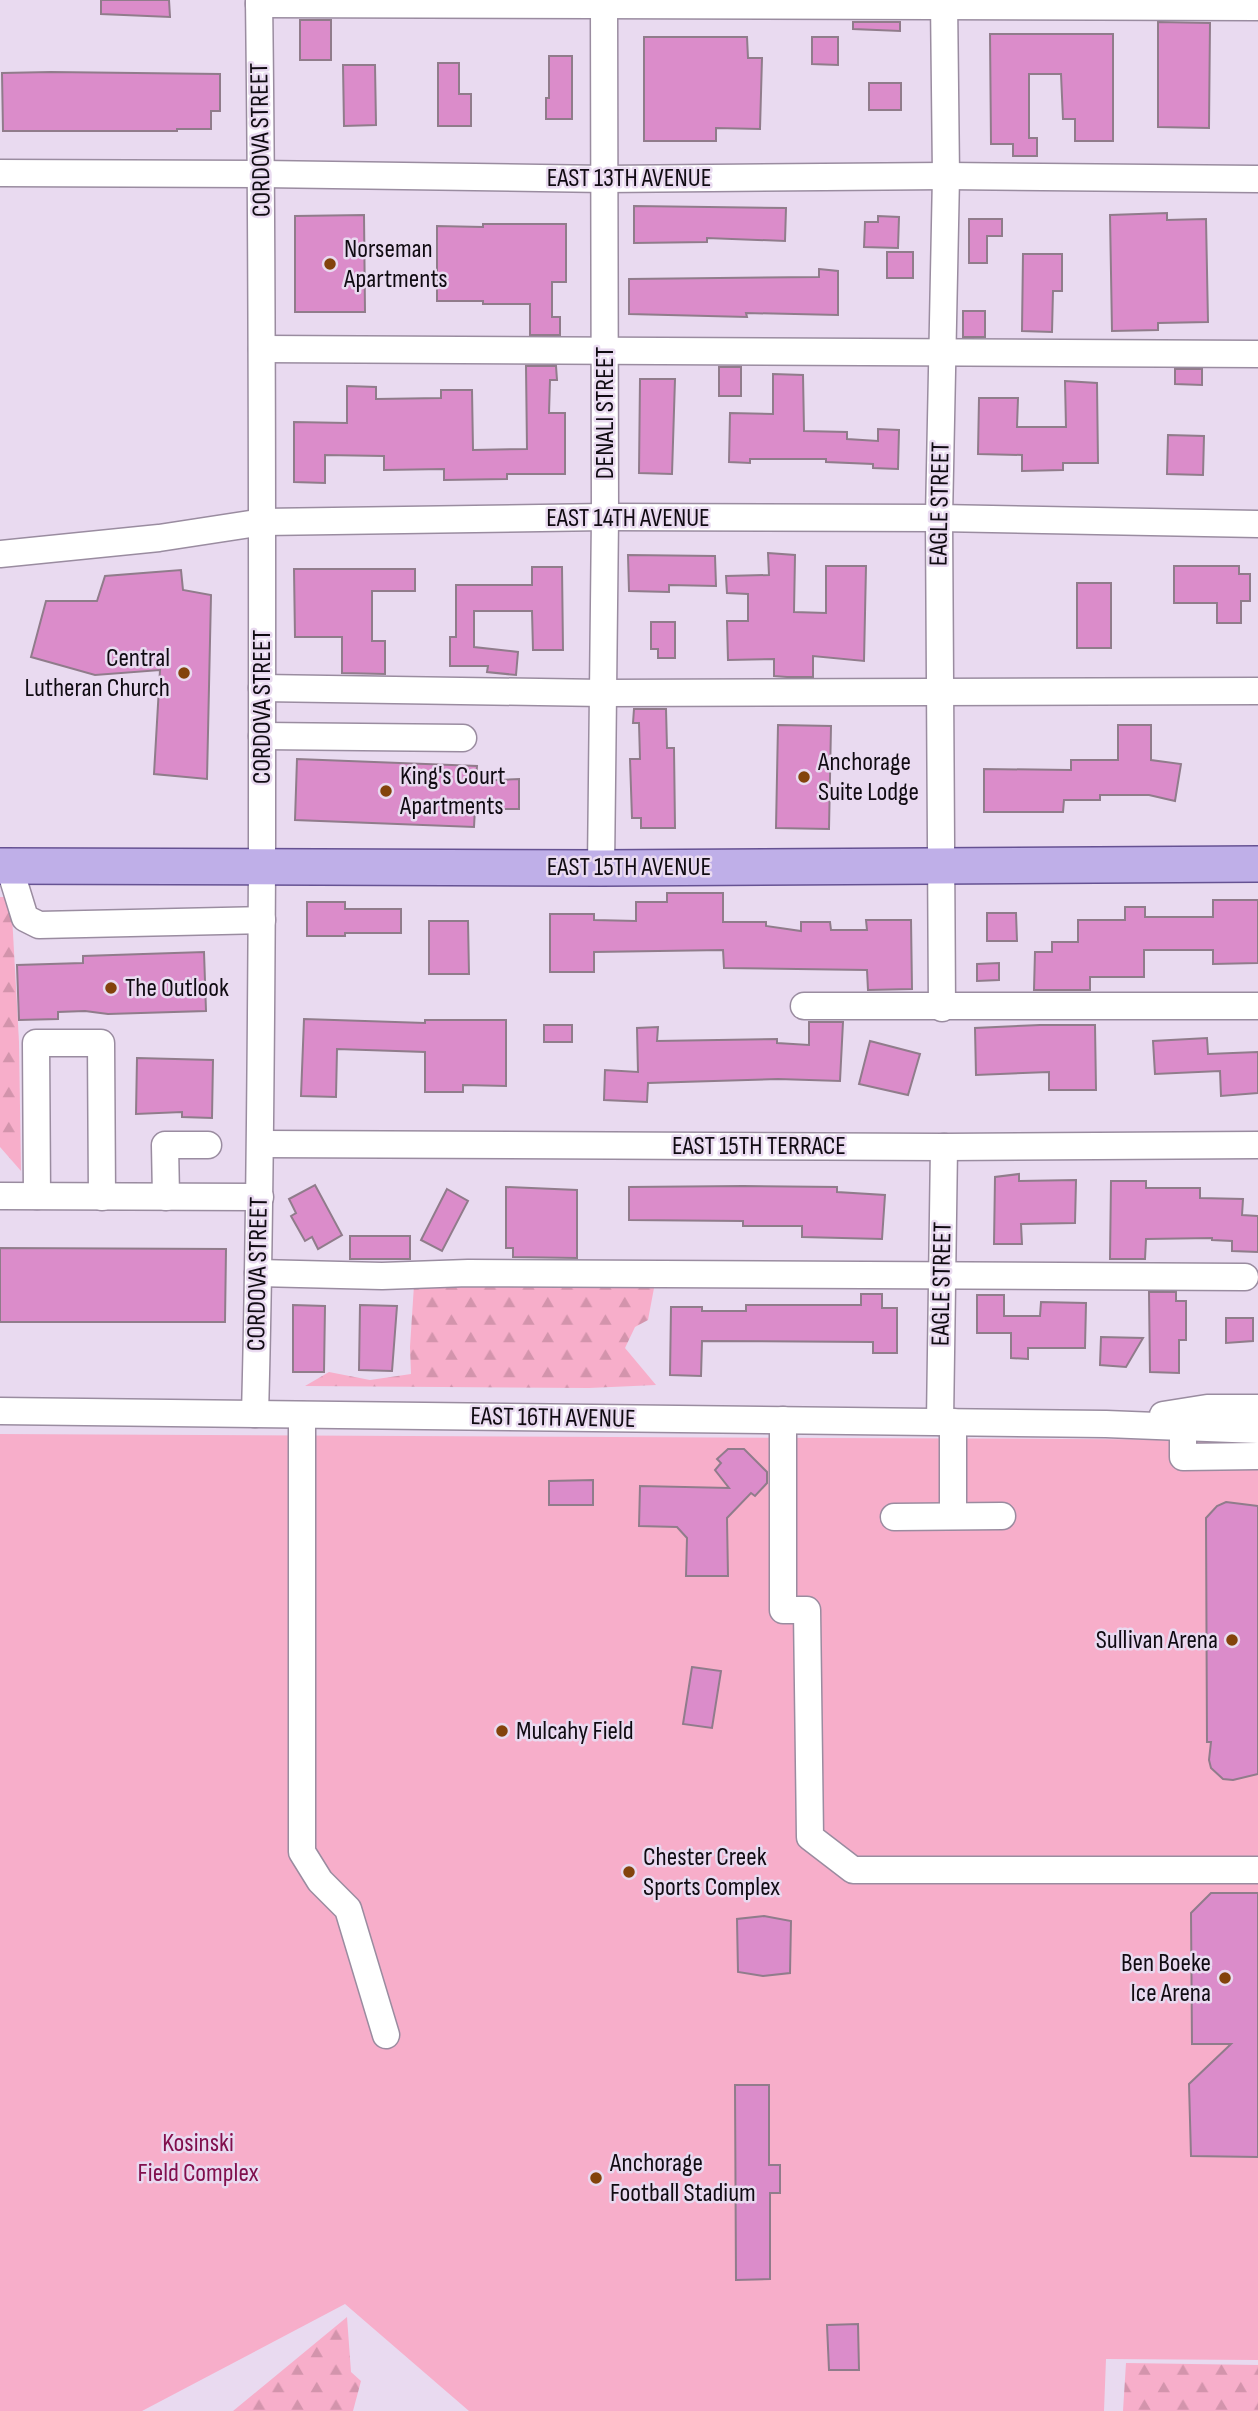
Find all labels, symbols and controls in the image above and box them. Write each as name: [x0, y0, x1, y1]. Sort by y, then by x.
street label: CORDOVA STREET: [244, 63, 278, 217]
street label: EAST 13TH AVENUE: [547, 163, 711, 194]
place label: Norseman Apartments: [343, 234, 448, 295]
marker: Norseman Apartments: [322, 256, 338, 272]
street label: DENALI STREET: [590, 347, 621, 479]
street label: EAGLE STREET: [923, 442, 957, 566]
street label: EAST 14TH AVENUE: [546, 503, 710, 534]
street label: CORDOVA STREET: [247, 630, 278, 784]
place label: Central Lutheran Church: [25, 643, 170, 704]
marker: Central Lutheran Church: [176, 665, 192, 681]
place label: Anchorage Suite Lodge: [817, 747, 919, 808]
place label: King's Court Apartments: [399, 761, 506, 822]
marker: Anchorage Suite Lodge: [796, 769, 812, 785]
marker: King's Court Apartments: [378, 783, 394, 799]
street label: EAST 15TH AVENUE: [547, 852, 711, 883]
place label: The Outlook: [125, 973, 229, 1004]
marker: The Outlook: [103, 980, 119, 996]
street label: EAST 15TH TERRACE: [672, 1131, 846, 1162]
street label: CORDOVA STREET: [241, 1197, 275, 1351]
street label: EAGLE STREET: [925, 1222, 959, 1346]
street label: EAST 16TH AVENUE: [470, 1401, 636, 1435]
place label: Sullivan Arena: [1096, 1625, 1218, 1656]
marker: Sullivan Arena: [1224, 1632, 1240, 1648]
place label: Mulcahy Field: [516, 1716, 634, 1747]
marker: Mulcahy Field: [494, 1723, 510, 1739]
place label: Chester Creek Sports Complex: [643, 1842, 780, 1903]
marker: Chester Creek Sports Complex: [621, 1864, 637, 1880]
place label: Ben Boeke Ice Arena: [1121, 1948, 1211, 2009]
marker: Ben Boeke Ice Arena: [1217, 1970, 1233, 1986]
park label: Kosinski Field Complex: [138, 2128, 259, 2189]
place label: Anchorage Football Stadium: [609, 2148, 756, 2209]
marker: Anchorage Football Stadium: [588, 2170, 604, 2186]

